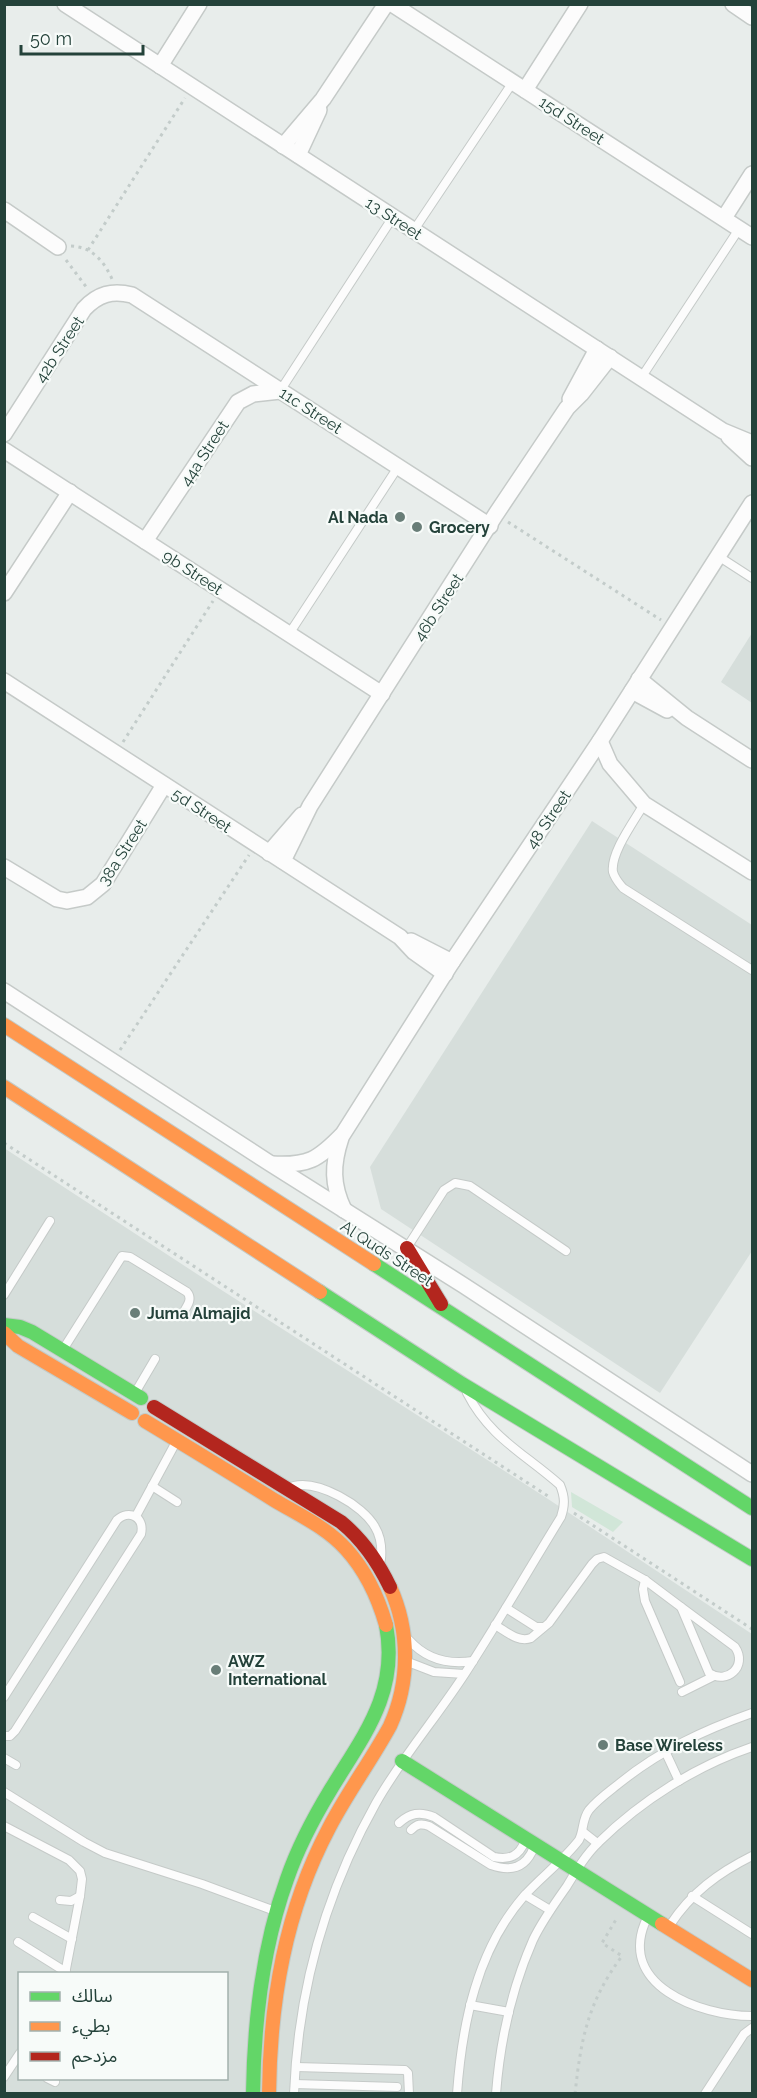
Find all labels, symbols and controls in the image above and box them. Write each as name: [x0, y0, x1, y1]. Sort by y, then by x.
scale bar: [21, 18, 142, 56]
text: 50 m: [30, 28, 72, 49]
street label: 15d Street: [536, 92, 608, 149]
street label: 13 Street: [362, 193, 426, 244]
street label: 42b Street: [31, 312, 88, 386]
street label: 11c Street: [276, 383, 346, 438]
street label: 44a Street: [176, 416, 233, 490]
place label: Al Nada: [328, 508, 388, 527]
marker: Al Nada: [393, 510, 407, 524]
place label: Grocery: [429, 518, 490, 537]
marker: Grocery: [410, 520, 424, 534]
street label: 9b Street: [159, 546, 227, 599]
street label: 46b Street: [410, 569, 468, 645]
street label: 5d Street: [168, 784, 236, 837]
street label: 48 Street: [522, 786, 575, 852]
street label: 38a Street: [94, 815, 151, 889]
street label: Al Quds Street: [337, 1216, 437, 1291]
place label: Juma Almajid: [147, 1304, 251, 1323]
marker: Juma Almajid: [128, 1306, 142, 1320]
place label: AWZ International: [228, 1652, 328, 1689]
marker: AWZ International: [209, 1663, 223, 1677]
place label: Base Wireless: [615, 1736, 723, 1755]
marker: Base Wireless: [596, 1738, 610, 1752]
legend: [18, 1972, 228, 2080]
text: سالك: [72, 1985, 113, 2006]
text: بطيء: [72, 2015, 110, 2039]
text: مزدحم: [72, 2045, 117, 2069]

